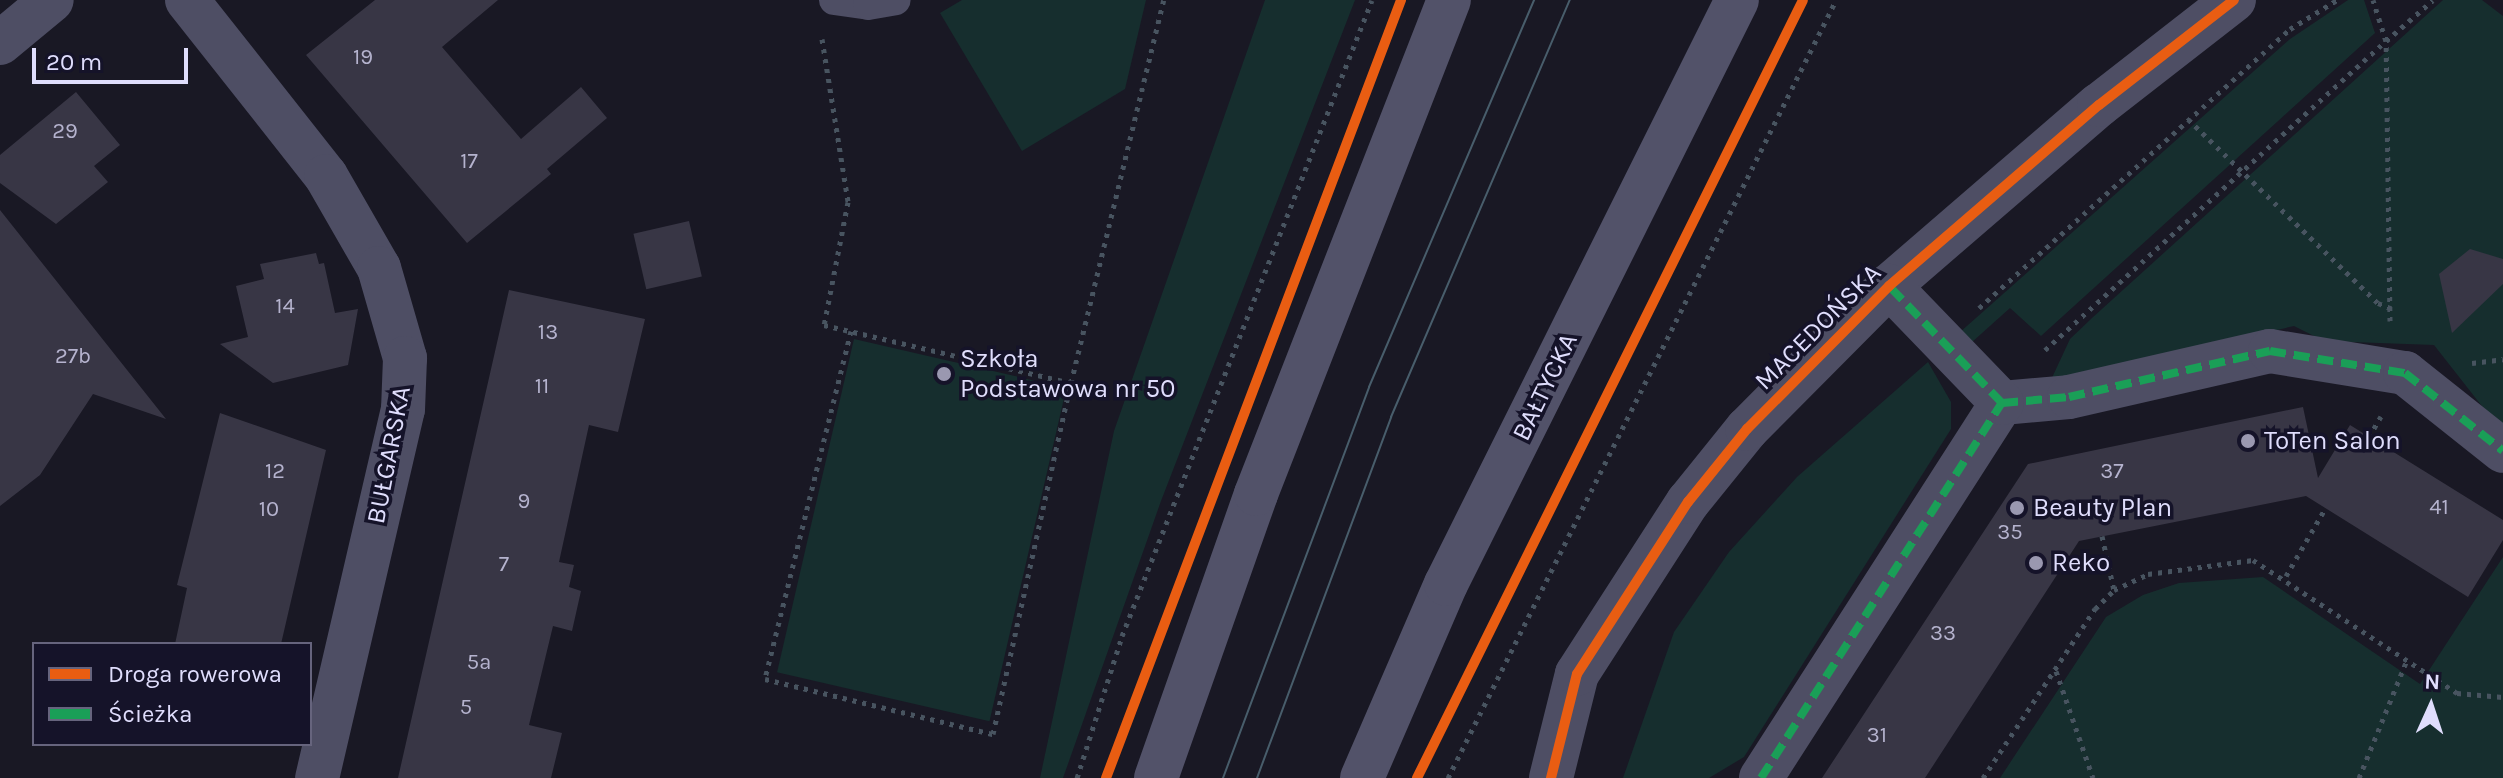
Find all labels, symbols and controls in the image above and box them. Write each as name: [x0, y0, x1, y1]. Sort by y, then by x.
scale bar: [36, 32, 192, 82]
house number: 19: [353, 45, 373, 71]
text: 20 m: [46, 48, 102, 76]
house number: 29: [52, 119, 78, 145]
house number: 17: [460, 149, 478, 175]
street label: MACEDOŃSKA: [1748, 257, 1888, 397]
house number: 14: [275, 294, 295, 320]
house number: 13: [538, 320, 558, 346]
street label: BAŁTYCKA: [1506, 328, 1584, 446]
place label: Szkoła Podstawowa nr 50: [960, 343, 1176, 404]
house number: 27b: [55, 344, 91, 370]
marker: Szkoła Podstawowa nr 50: [935, 365, 953, 383]
house number: 11: [535, 374, 549, 400]
street label: BUŁGARSKA: [360, 384, 418, 526]
place label: ToTen Salon: [2264, 425, 2401, 457]
marker: ToTen Salon: [2239, 432, 2257, 450]
house number: 12: [265, 459, 285, 485]
house number: 37: [2100, 459, 2124, 485]
house number: 9: [518, 489, 530, 515]
place label: Beauty Plan: [2033, 492, 2172, 524]
house number: 41: [2429, 495, 2449, 521]
house number: 10: [259, 497, 279, 523]
marker: Beauty Plan: [2008, 499, 2026, 517]
house number: 35: [1997, 520, 2023, 546]
place label: Reko: [2052, 547, 2110, 579]
house number: 7: [499, 552, 509, 578]
marker: Reko: [2027, 554, 2045, 572]
house number: 33: [1930, 621, 1956, 647]
legend: [32, 642, 312, 746]
house number: 5a: [467, 650, 491, 676]
text: Droga rowerowa: [108, 660, 282, 688]
north arrow: [2391, 666, 2471, 746]
text: N: [2424, 669, 2441, 695]
house number: 5: [460, 695, 472, 721]
text: Ścieżka: [108, 700, 193, 728]
house number: 31: [1867, 723, 1887, 749]

